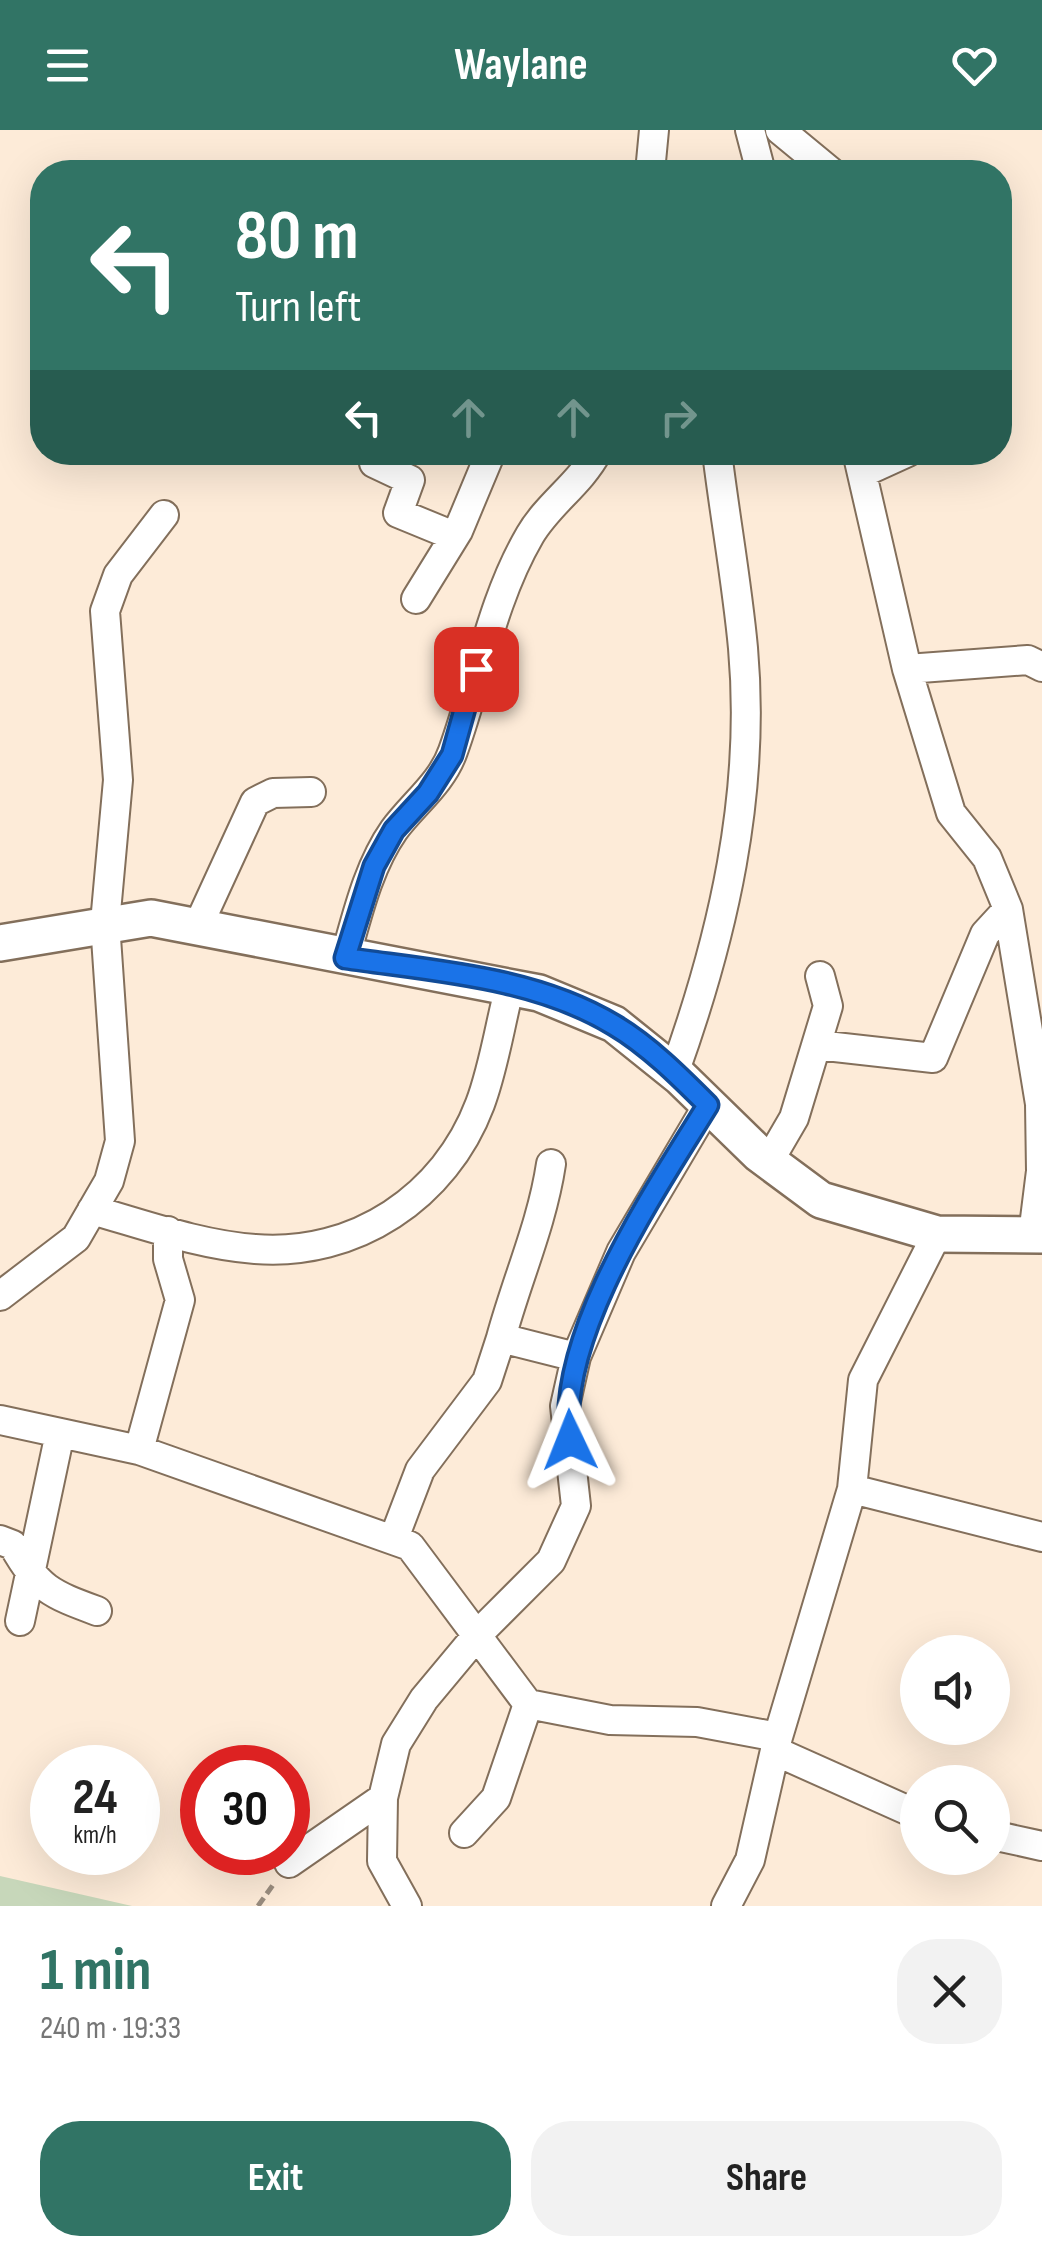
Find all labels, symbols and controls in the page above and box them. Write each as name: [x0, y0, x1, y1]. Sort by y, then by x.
icon: menu: [40, 38, 95, 93]
text: Waylane: [454, 38, 588, 93]
icon: heart: [947, 38, 1002, 93]
text: 80 m: [235, 195, 359, 279]
icon: left: [70, 200, 200, 330]
text: Turn left: [235, 280, 361, 335]
icon: left: [336, 390, 391, 445]
icon: ahead: [441, 390, 496, 445]
icon: ahead: [546, 390, 601, 445]
icon: right: [651, 390, 706, 445]
pin: [434, 627, 519, 712]
icon: arrive: [449, 642, 504, 697]
position arrow: [518, 1388, 622, 1492]
map controls: [900, 1635, 1010, 1875]
button: sound: [900, 1635, 1010, 1745]
speed limit sign: 30: [180, 1745, 310, 1875]
button: search: [900, 1765, 1010, 1875]
text: 24: [73, 1768, 117, 1828]
text: km/h: [73, 1820, 117, 1851]
text: 1 min: [40, 1935, 152, 2007]
button: close: [897, 1939, 1002, 2044]
text: 240 m · 19:33: [40, 2009, 181, 2048]
button: Exit: [40, 2121, 511, 2236]
button: Share: [531, 2121, 1002, 2236]

